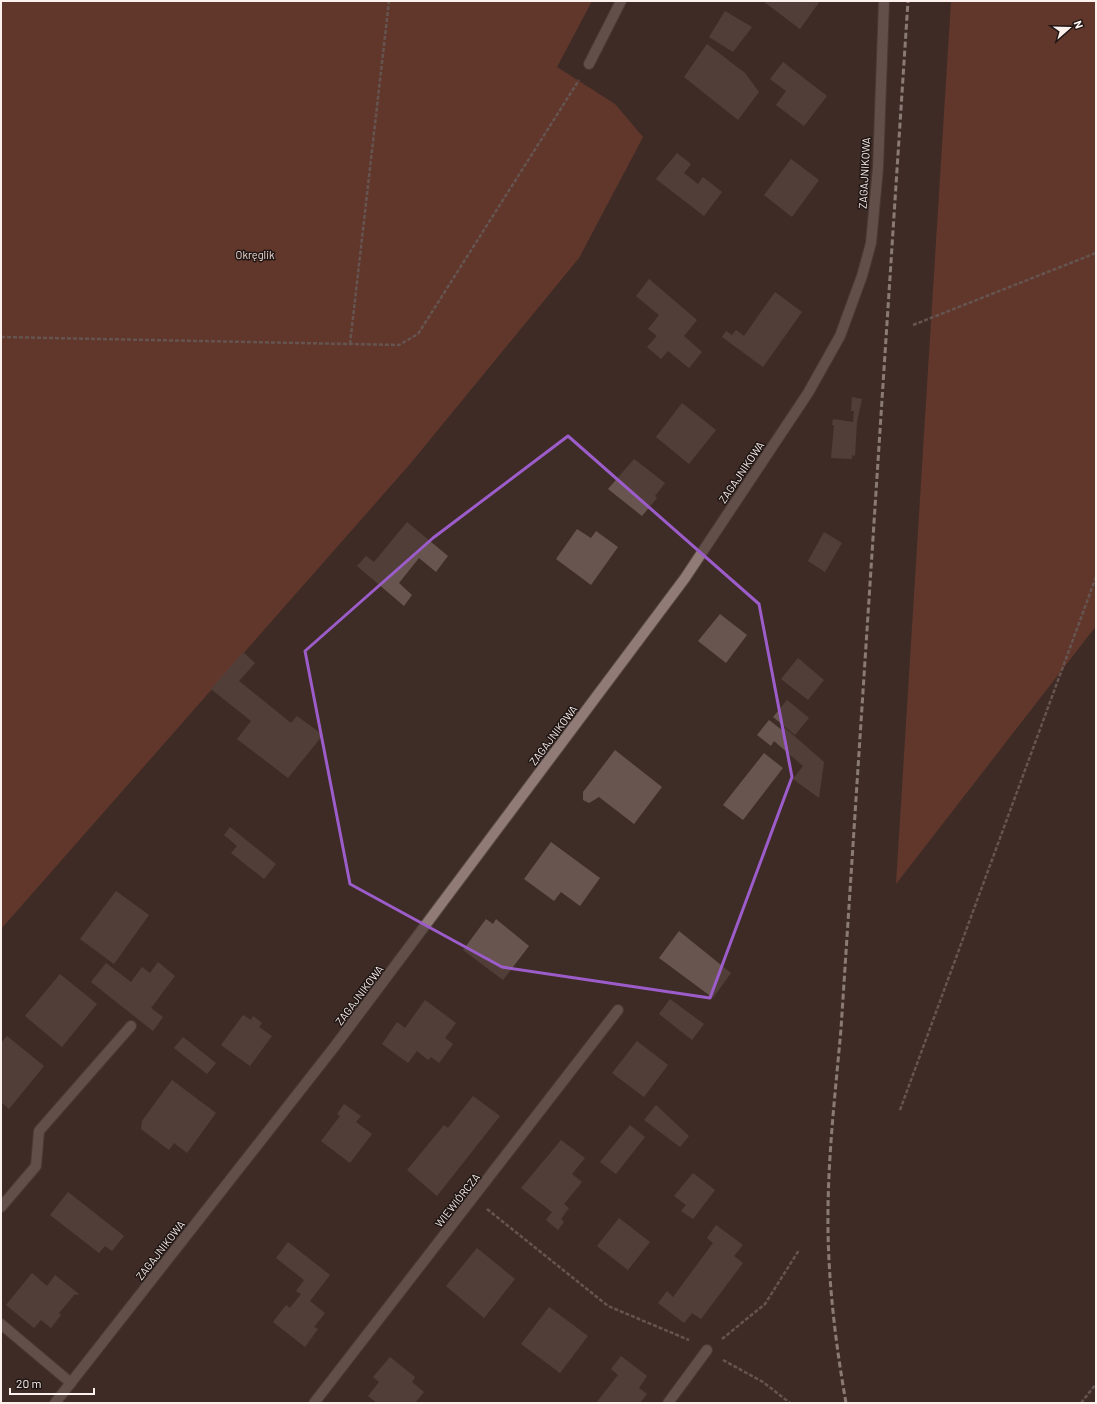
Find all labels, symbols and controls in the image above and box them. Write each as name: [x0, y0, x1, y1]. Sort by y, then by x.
north arrow: [1049, 8, 1089, 48]
text: N: [1072, 19, 1086, 30]
street label: ZAGAJNIKOWA: [856, 137, 872, 209]
park label: Okręglik: [236, 248, 275, 261]
street label: ZAGAJNIKOWA: [716, 438, 767, 505]
street label: ZAGAJNIKOWA: [526, 702, 580, 767]
street label: ZAGAJNIKOWA: [332, 962, 386, 1027]
street label: WIEWIÓRCZA: [432, 1170, 482, 1230]
street label: ZAGAJNIKOWA: [133, 1218, 187, 1282]
scale bar: [10, 1370, 94, 1396]
text: 20 m: [16, 1376, 42, 1390]

